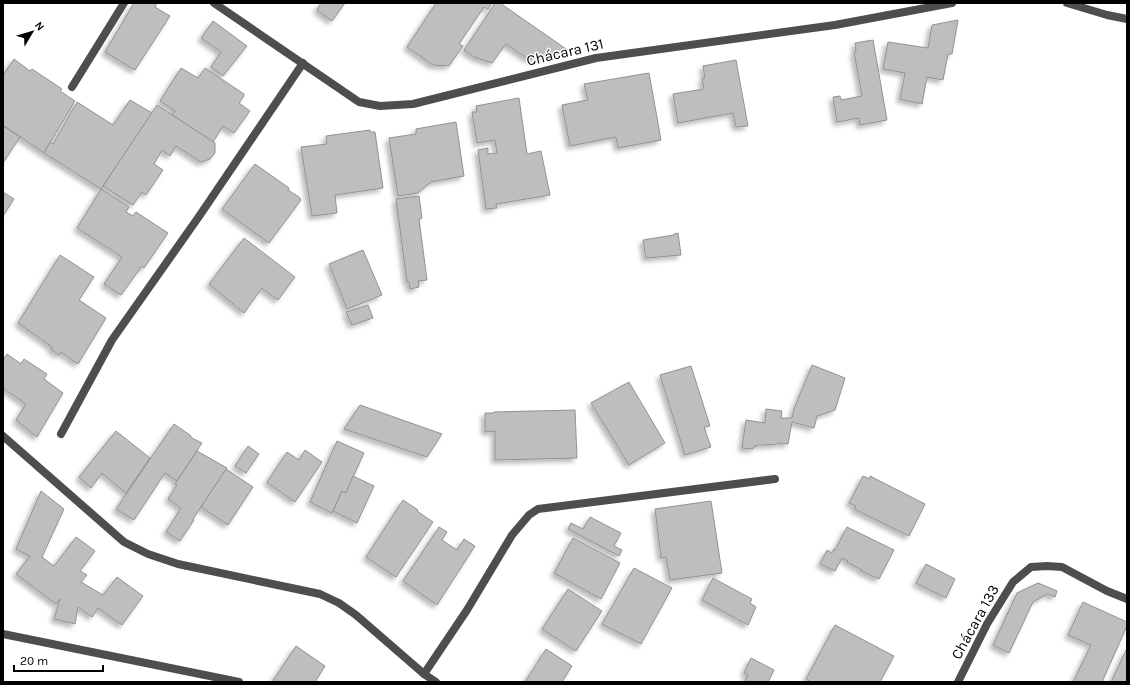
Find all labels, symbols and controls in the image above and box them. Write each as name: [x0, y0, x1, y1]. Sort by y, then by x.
north arrow: [12, 12, 52, 52]
text: N: [32, 19, 47, 33]
street label: Chácara 131: [525, 34, 605, 70]
street label: Chácara 133: [947, 582, 1003, 662]
scale bar: [14, 647, 103, 673]
text: 20 m: [20, 654, 48, 668]

